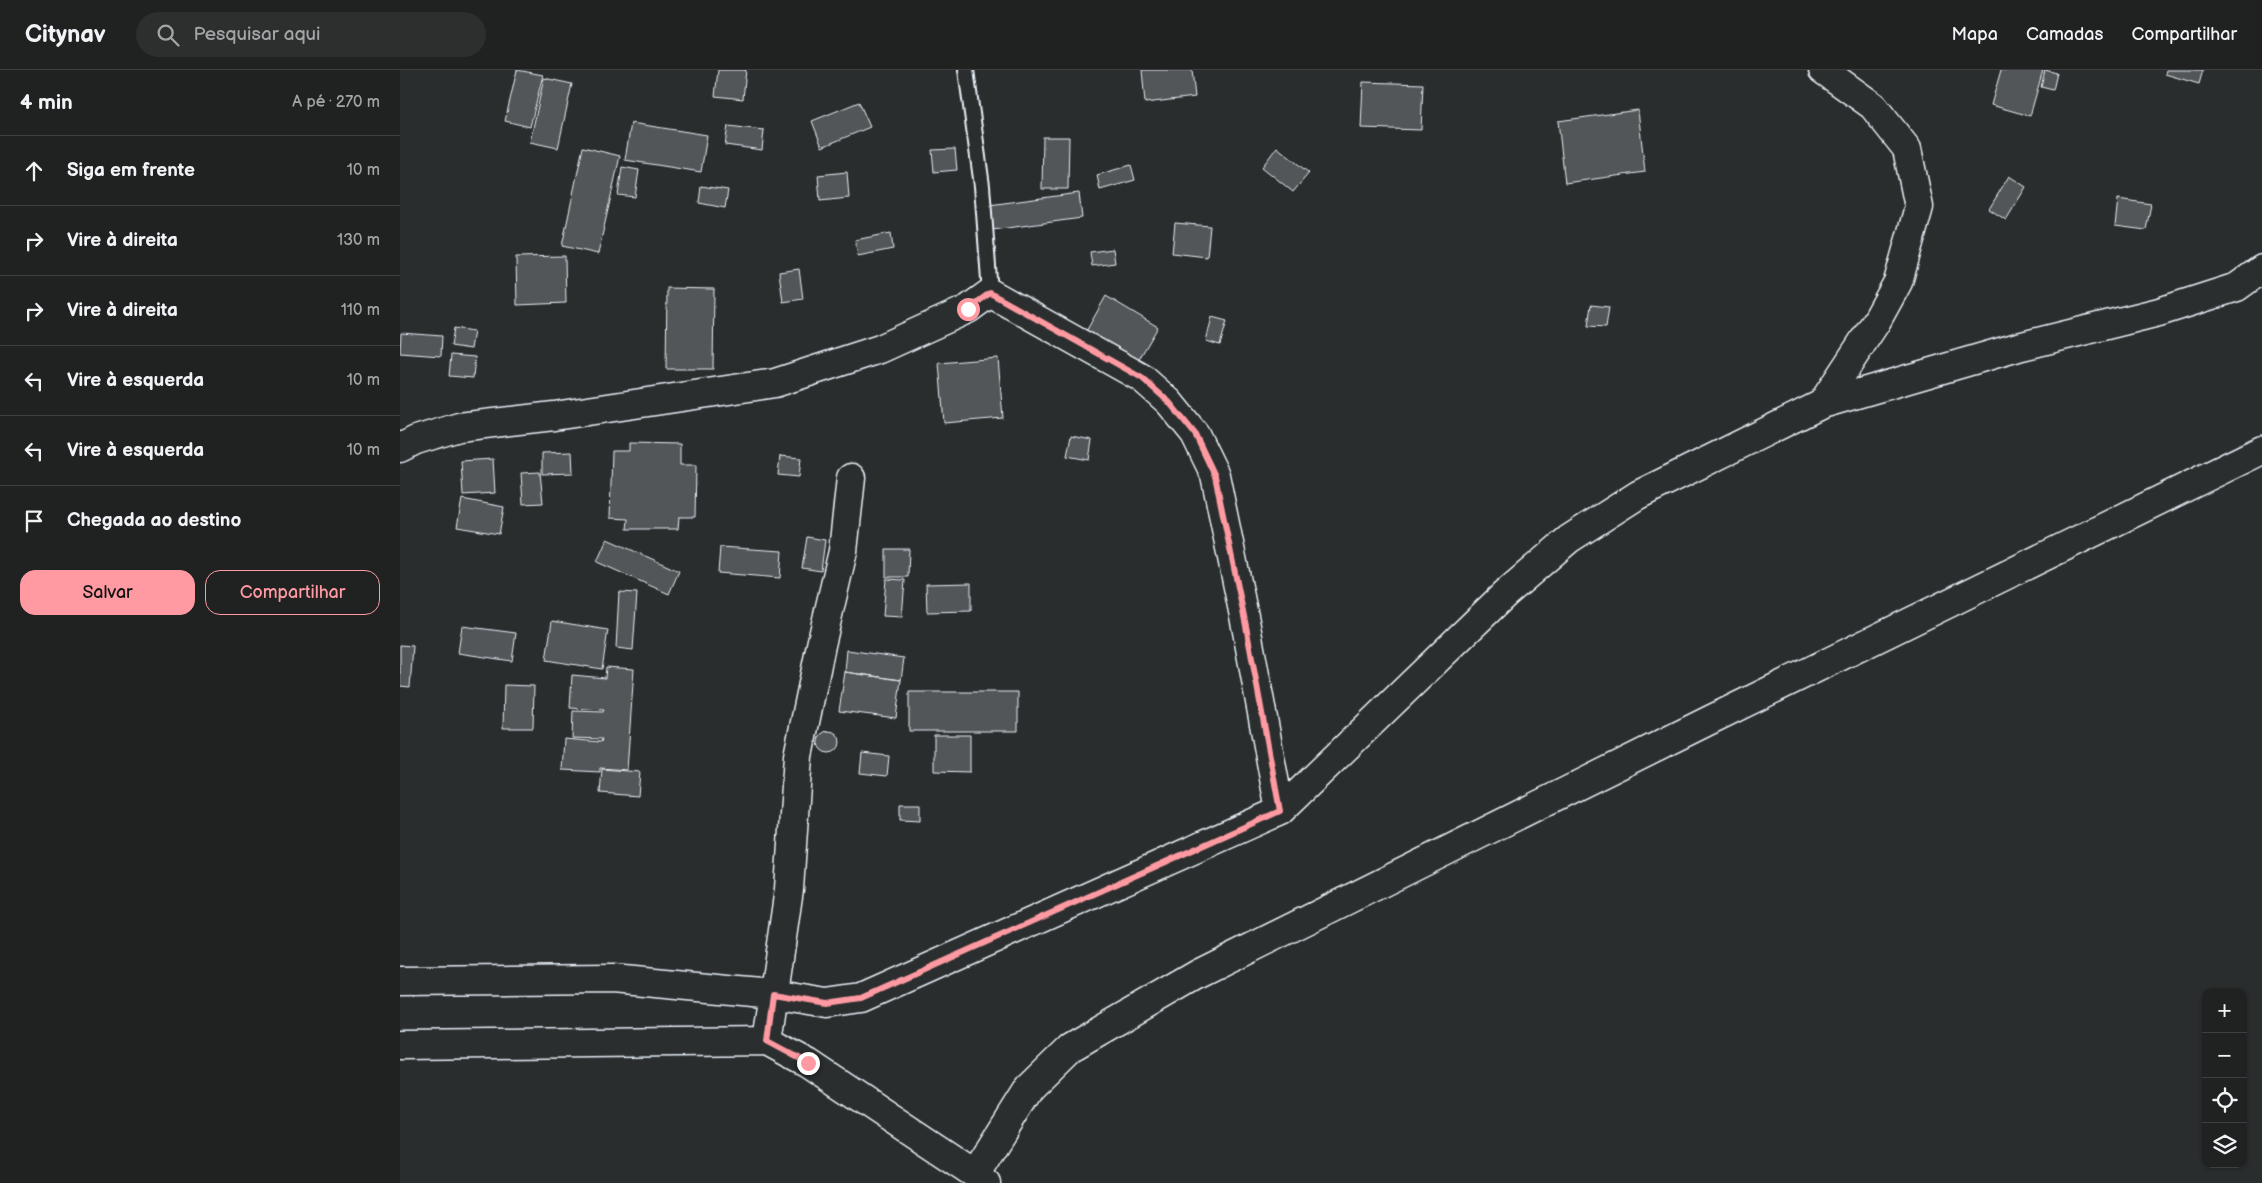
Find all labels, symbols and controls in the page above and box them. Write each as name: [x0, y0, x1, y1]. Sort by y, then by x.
search box: [136, 12, 486, 57]
text: Citynav: [25, 20, 106, 49]
icon: search: [154, 21, 182, 49]
text: Pesquisar aqui: [194, 23, 321, 46]
text: Mapa: [1952, 24, 1998, 45]
text: Camadas: [2026, 24, 2103, 45]
text: Compartilhar: [2131, 24, 2237, 45]
text: 4 min: [20, 90, 73, 115]
text: A pé · 270 m: [292, 93, 380, 112]
icon: ahead: [20, 157, 48, 185]
text: Siga em frente: [67, 159, 195, 182]
text: 10 m: [347, 161, 380, 180]
icon: right: [20, 227, 48, 255]
text: Vire à direita: [67, 229, 178, 252]
text: 130 m: [337, 231, 380, 250]
icon: right: [20, 297, 48, 325]
route start: [957, 298, 980, 321]
text: Vire à direita: [67, 299, 178, 322]
text: 110 m: [341, 301, 380, 320]
icon: left: [20, 367, 48, 395]
text: Vire à esquerda: [67, 369, 204, 392]
text: 10 m: [347, 371, 380, 390]
icon: left: [20, 437, 48, 465]
text: Vire à esquerda: [67, 439, 204, 462]
text: 10 m: [347, 441, 380, 460]
icon: arrive: [20, 507, 48, 535]
text: Chegada ao destino: [67, 509, 241, 532]
button: Salvar: [20, 570, 195, 615]
button: Compartilhar: [205, 570, 380, 615]
map controls: [2202, 988, 2247, 1168]
button: +: [2202, 988, 2247, 1033]
button: −: [2202, 1033, 2247, 1078]
route end: [797, 1052, 820, 1075]
button: locate: [2202, 1078, 2247, 1123]
button: layers: [2202, 1123, 2247, 1168]

